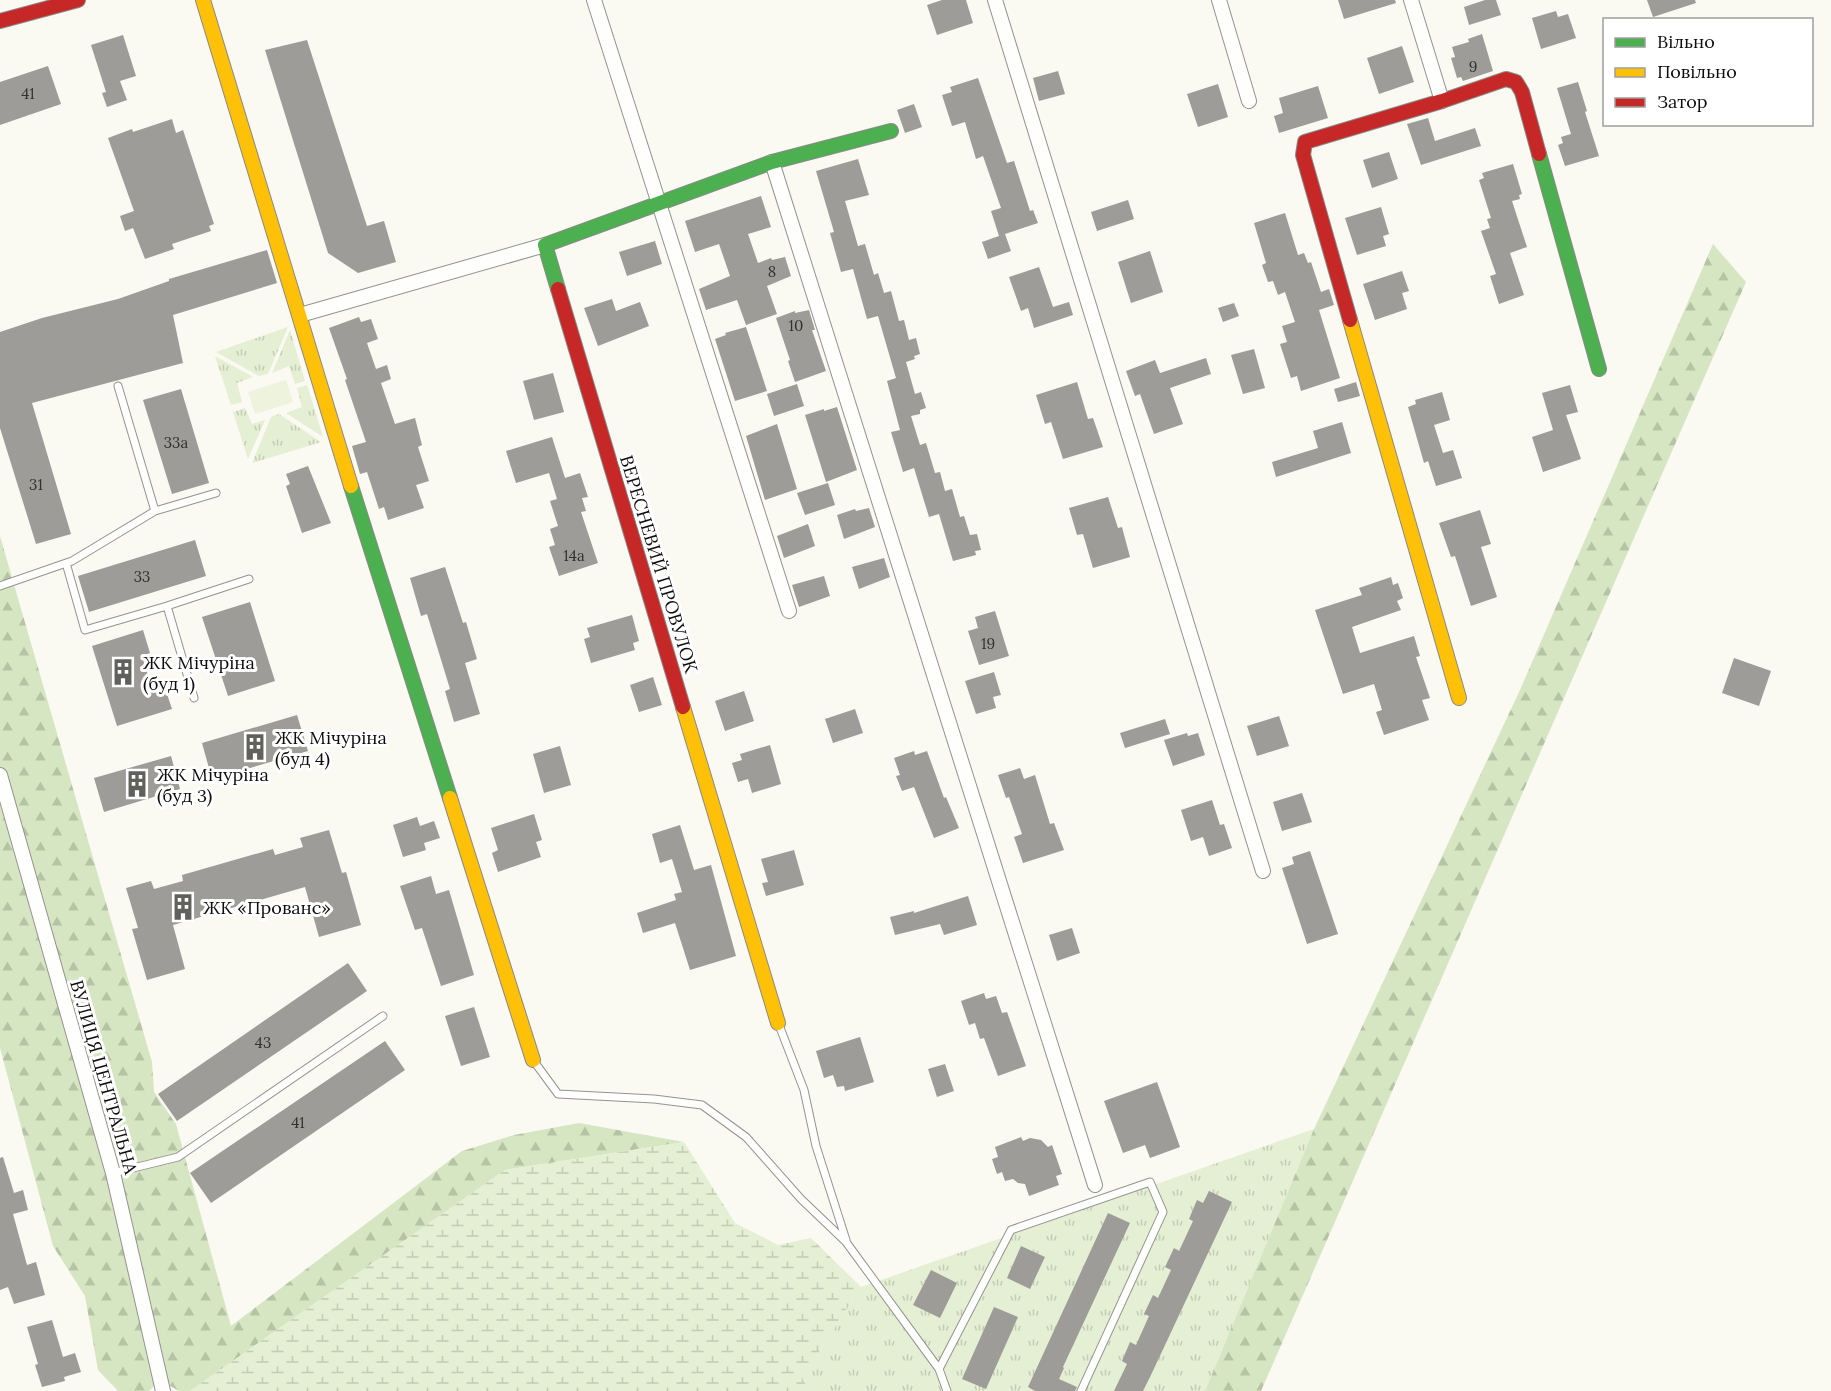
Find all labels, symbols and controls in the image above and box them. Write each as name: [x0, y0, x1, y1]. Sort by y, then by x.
legend: [1603, 18, 1813, 126]
text: Вільно: [1657, 30, 1715, 53]
house number: 9: [1469, 57, 1477, 76]
text: Повільно: [1657, 60, 1737, 83]
house number: 41: [21, 84, 35, 103]
text: Затор: [1657, 90, 1708, 113]
house number: 8: [768, 262, 776, 281]
house number: 10: [789, 316, 803, 335]
house number: 33а: [164, 433, 188, 452]
street label: ВЕРЕСНЕВИЙ ПРОВУЛОК: [615, 452, 703, 676]
house number: 31: [29, 475, 43, 494]
house number: 14а: [563, 546, 585, 565]
house number: 33: [134, 567, 150, 586]
house number: 19: [981, 634, 995, 653]
place label: ЖК Мічуріна (буд 1): [143, 651, 255, 695]
building icon: ЖК Мічуріна (буд 1): [108, 657, 138, 687]
place label: ЖК Мічуріна (буд 4): [275, 726, 387, 770]
building icon: ЖК Мічуріна (буд 4): [240, 732, 270, 762]
place label: ЖК Мічуріна (буд 3): [157, 763, 269, 807]
building icon: ЖК Мічуріна (буд 3): [122, 769, 152, 799]
building icon: ЖК «Прованс»: [168, 892, 198, 922]
place label: ЖК «Прованс»: [203, 896, 331, 919]
street label: ВУЛИЦЯ ЦЕНТРАЛЬНА: [65, 977, 143, 1177]
house number: 43: [255, 1033, 271, 1052]
house number: 41: [291, 1113, 305, 1132]

